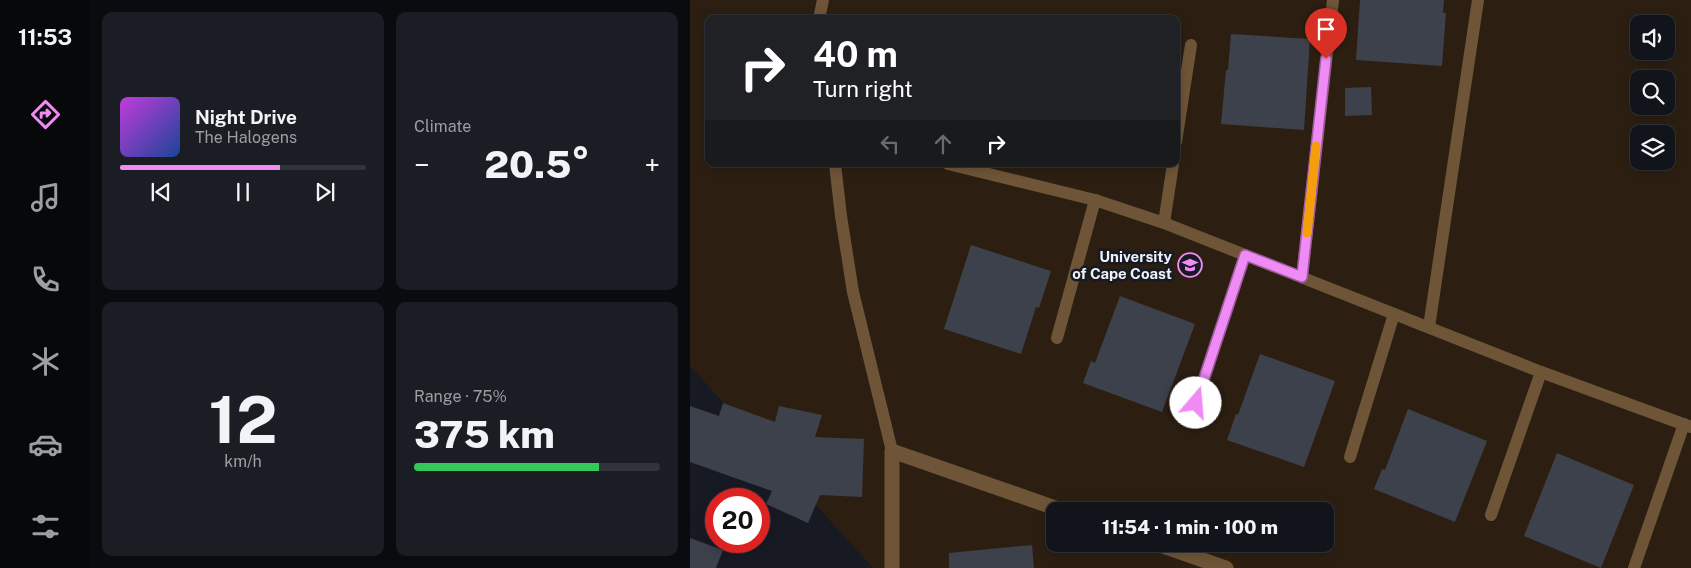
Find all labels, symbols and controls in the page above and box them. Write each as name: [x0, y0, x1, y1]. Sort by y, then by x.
pin: [1305, 8, 1347, 59]
icon: arrive: [1312, 15, 1340, 43]
map controls: [1630, 15, 1675, 170]
button: sound: [1630, 15, 1675, 60]
text: 11:53: [18, 24, 72, 50]
text: 40 m: [813, 34, 898, 75]
icon: right: [730, 35, 795, 100]
button: search: [1630, 70, 1675, 115]
text: Turn right: [813, 76, 913, 102]
icon: directions: [28, 97, 63, 132]
text: Night Drive: [195, 106, 297, 128]
text: Climate: [414, 117, 471, 136]
button: layers: [1630, 125, 1675, 170]
text: The Halogens: [195, 128, 297, 147]
icon: left: [876, 130, 904, 158]
icon: ahead: [929, 130, 957, 158]
icon: right: [982, 130, 1010, 158]
text: 20.5°: [484, 142, 590, 187]
text: −: [414, 148, 430, 181]
text: +: [644, 148, 660, 181]
icon: previous: [147, 178, 175, 206]
icon: pause: [229, 178, 257, 206]
icon: next: [311, 178, 339, 206]
icon: music: [28, 180, 63, 215]
place label: University of Cape Coast: [1072, 248, 1173, 282]
school or university icon: University of Cape Coast: [1177, 252, 1203, 278]
icon: phone: [28, 262, 63, 297]
icon: climate: [28, 344, 63, 379]
position arrow: [1169, 376, 1221, 428]
text: 12: [208, 381, 278, 458]
text: Range · 75%: [414, 387, 507, 406]
text: 375 km: [414, 412, 555, 457]
icon: car: [28, 427, 63, 462]
text: km/h: [224, 452, 262, 471]
speed limit sign: 20: [705, 488, 770, 553]
icon: filters: [28, 509, 63, 544]
text: 11:54 · 1 min · 100 m: [1102, 516, 1278, 538]

